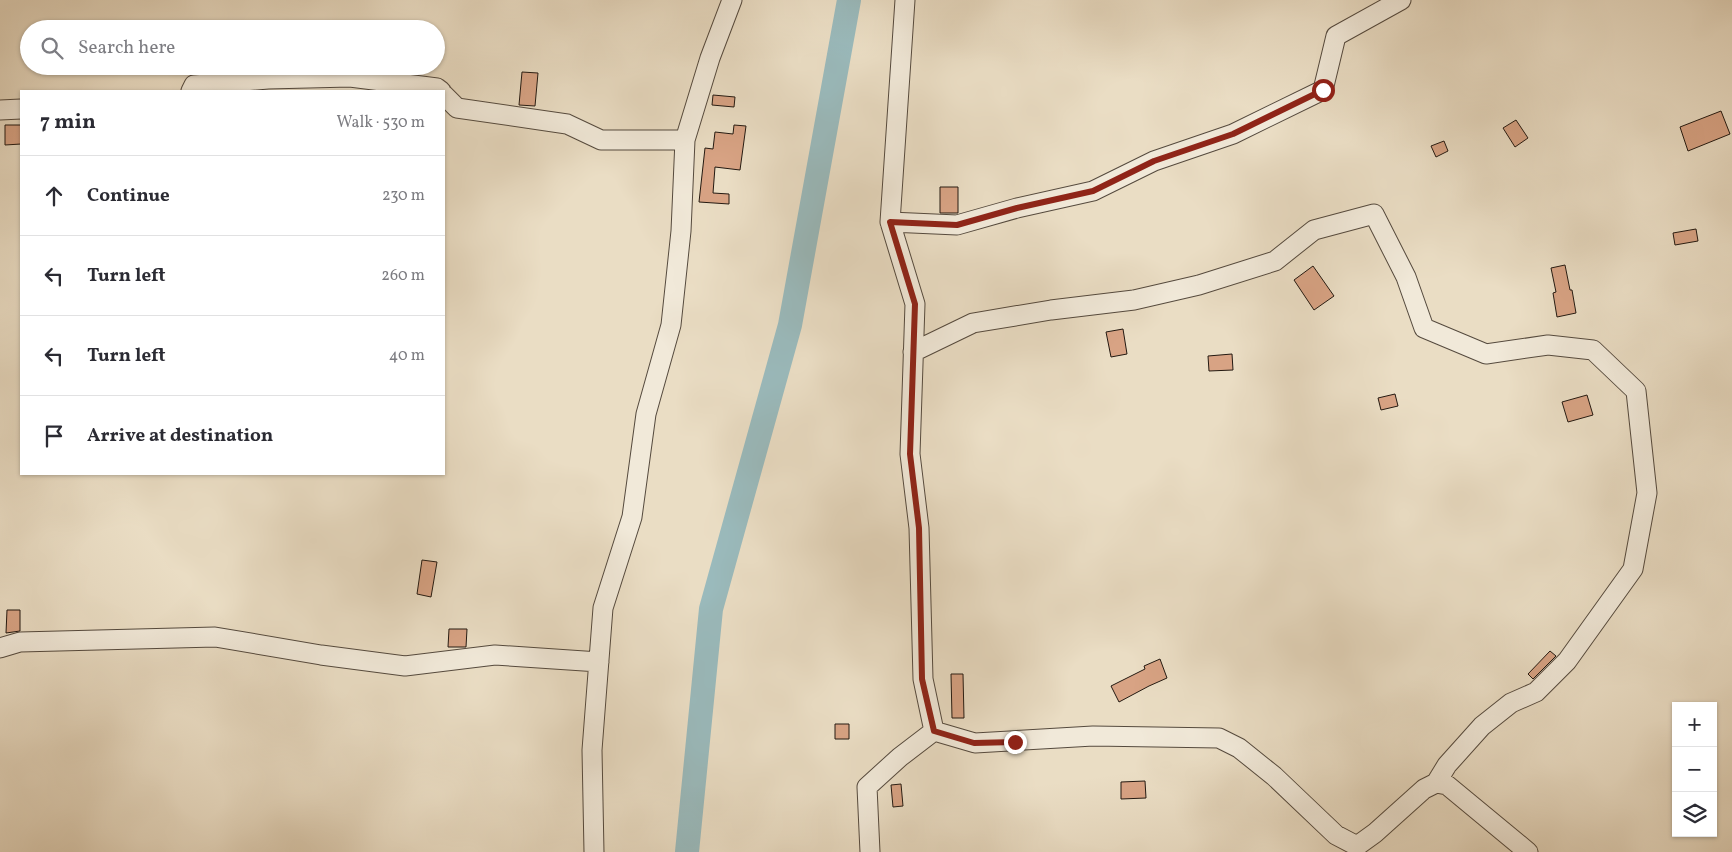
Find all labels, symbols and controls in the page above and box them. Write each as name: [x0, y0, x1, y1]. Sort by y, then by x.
search box: [20, 20, 445, 75]
icon: search: [38, 34, 66, 62]
text: Search here: [78, 35, 175, 61]
route start: [1312, 79, 1335, 102]
text: 7 min: [40, 108, 96, 137]
text: Walk · 530 m: [337, 112, 425, 134]
icon: ahead: [40, 182, 68, 210]
text: Continue: [87, 183, 170, 209]
text: 230 m: [382, 185, 425, 207]
icon: left: [40, 262, 68, 290]
text: Turn left: [87, 263, 166, 289]
text: 260 m: [381, 265, 425, 287]
icon: left: [40, 342, 68, 370]
text: Turn left: [87, 343, 166, 369]
text: 40 m: [389, 345, 425, 367]
icon: arrive: [40, 422, 68, 450]
text: Arrive at destination: [87, 423, 273, 449]
map controls: [1672, 702, 1717, 837]
button: +: [1672, 702, 1717, 747]
route end: [1004, 731, 1027, 754]
button: −: [1672, 747, 1717, 792]
button: layers: [1672, 792, 1717, 837]

